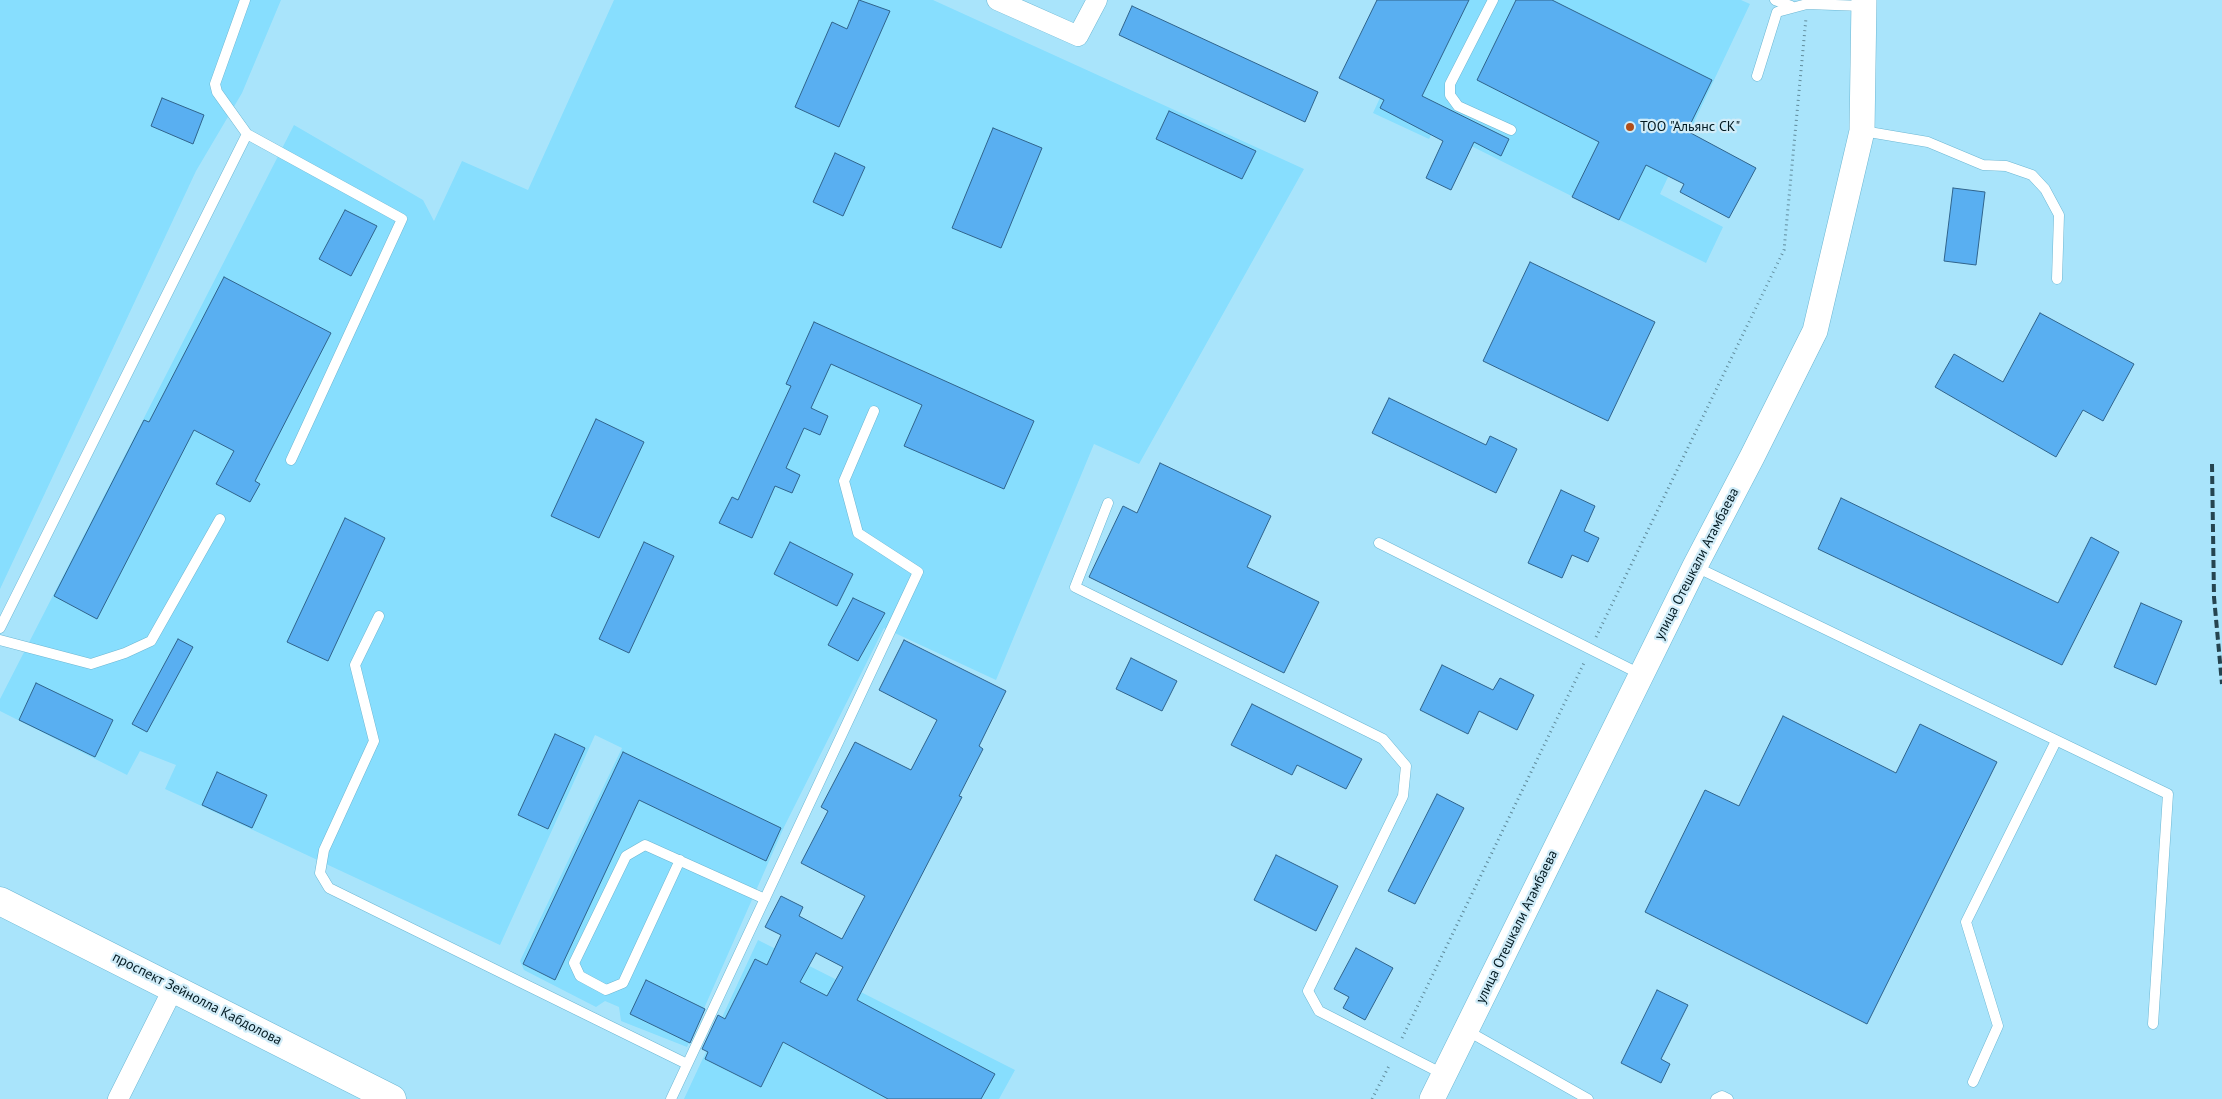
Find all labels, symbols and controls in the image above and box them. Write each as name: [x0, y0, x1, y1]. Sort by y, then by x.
place label: ТОО "Альянс СК": [1640, 119, 1740, 135]
marker: ТОО "Альянс СК": [1624, 121, 1636, 133]
street label: улица Отешкали Атамбаева: [1651, 485, 1743, 643]
street label: улица Отешкали Атамбаева: [1472, 848, 1562, 1006]
street label: проспект Зейнолла Кабдолова: [109, 949, 285, 1049]

